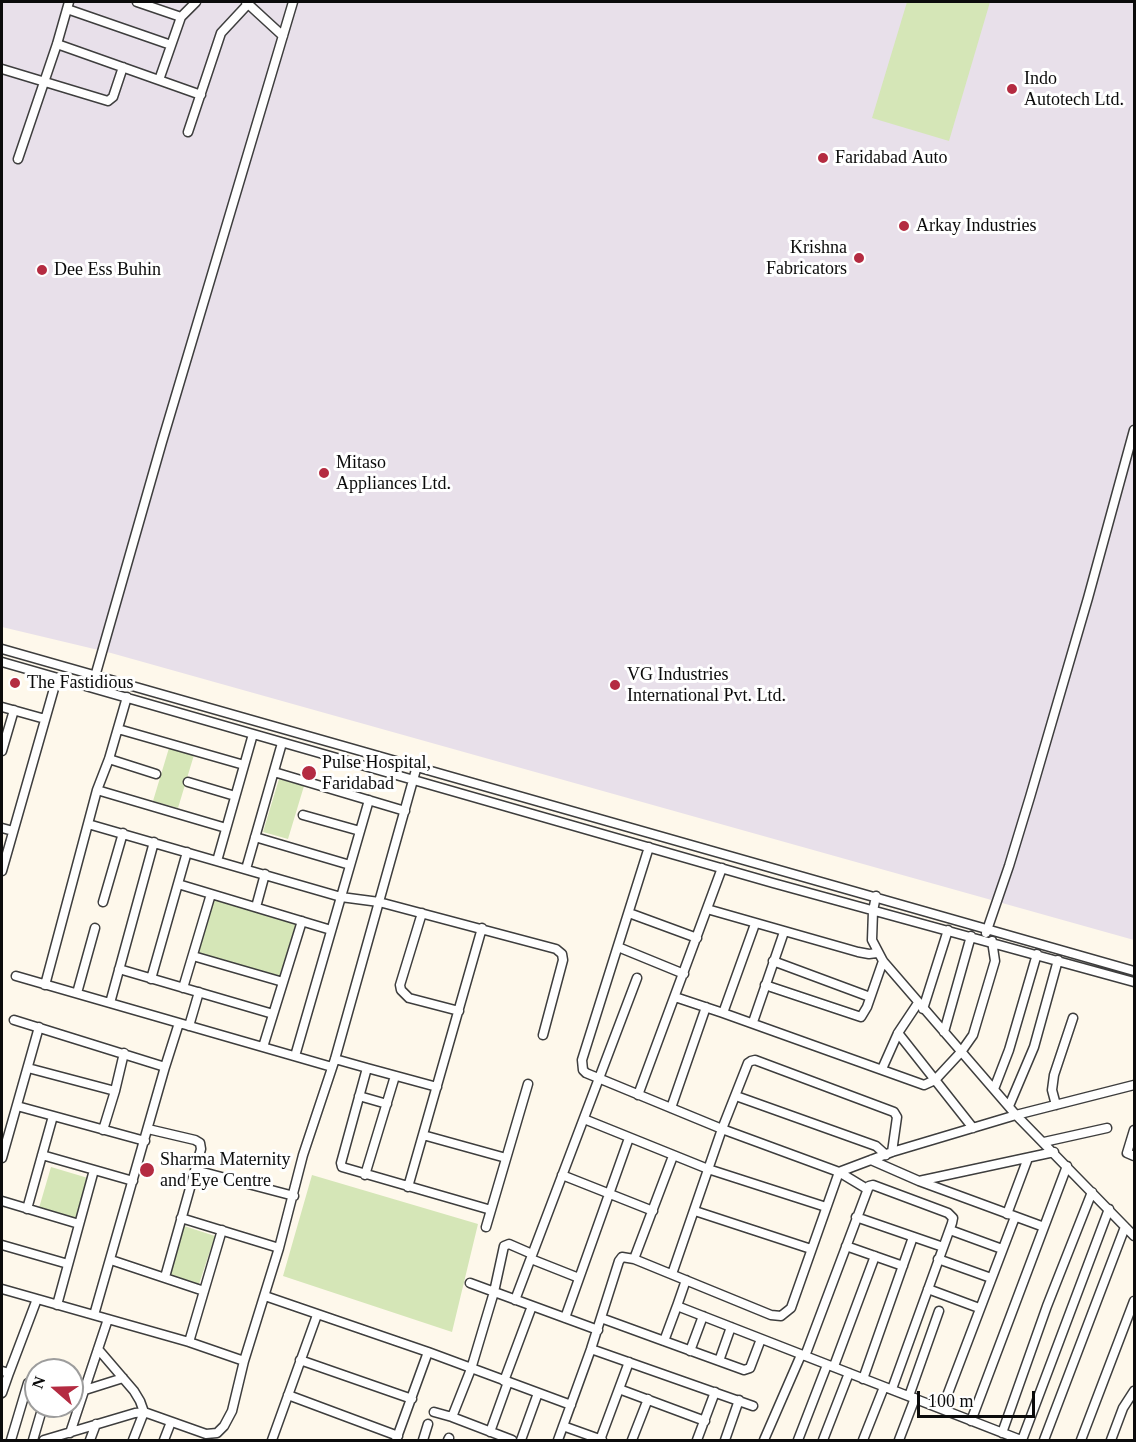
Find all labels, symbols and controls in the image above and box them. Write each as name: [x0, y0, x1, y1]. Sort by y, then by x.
place label: Indo Autotech Ltd.: [1024, 68, 1124, 110]
marker: Indo Autotech Ltd.: [1005, 82, 1019, 96]
place label: Faridabad Auto: [835, 147, 947, 169]
marker: Faridabad Auto: [816, 151, 830, 165]
place label: Arkay Industries: [916, 215, 1036, 237]
marker: Arkay Industries: [897, 219, 911, 233]
place label: Krishna Fabricators: [766, 237, 847, 280]
marker: Krishna Fabricators: [852, 251, 866, 265]
place label: Dee Ess Buhin: [54, 259, 161, 281]
marker: Dee Ess Buhin: [35, 263, 49, 277]
place label: Mitaso Appliances Ltd.: [336, 452, 451, 494]
marker: Mitaso Appliances Ltd.: [317, 466, 331, 480]
place label: VG Industries International Pvt. Ltd.: [627, 664, 786, 706]
place label: The Fastidious: [27, 672, 133, 694]
marker: The Fastidious: [8, 676, 22, 690]
marker: VG Industries International Pvt. Ltd.: [608, 678, 622, 692]
place label: Pulse Hospital, Faridabad: [322, 752, 431, 795]
marker: Pulse Hospital, Faridabad: [300, 764, 318, 782]
place label: Sharma Maternity and Eye Centre: [160, 1149, 290, 1192]
marker: Sharma Maternity and Eye Centre: [138, 1161, 156, 1179]
north arrow: [24, 1358, 84, 1418]
text: N: [29, 1374, 48, 1391]
scale bar: [920, 1379, 1038, 1417]
text: 100 m: [928, 1391, 974, 1411]

